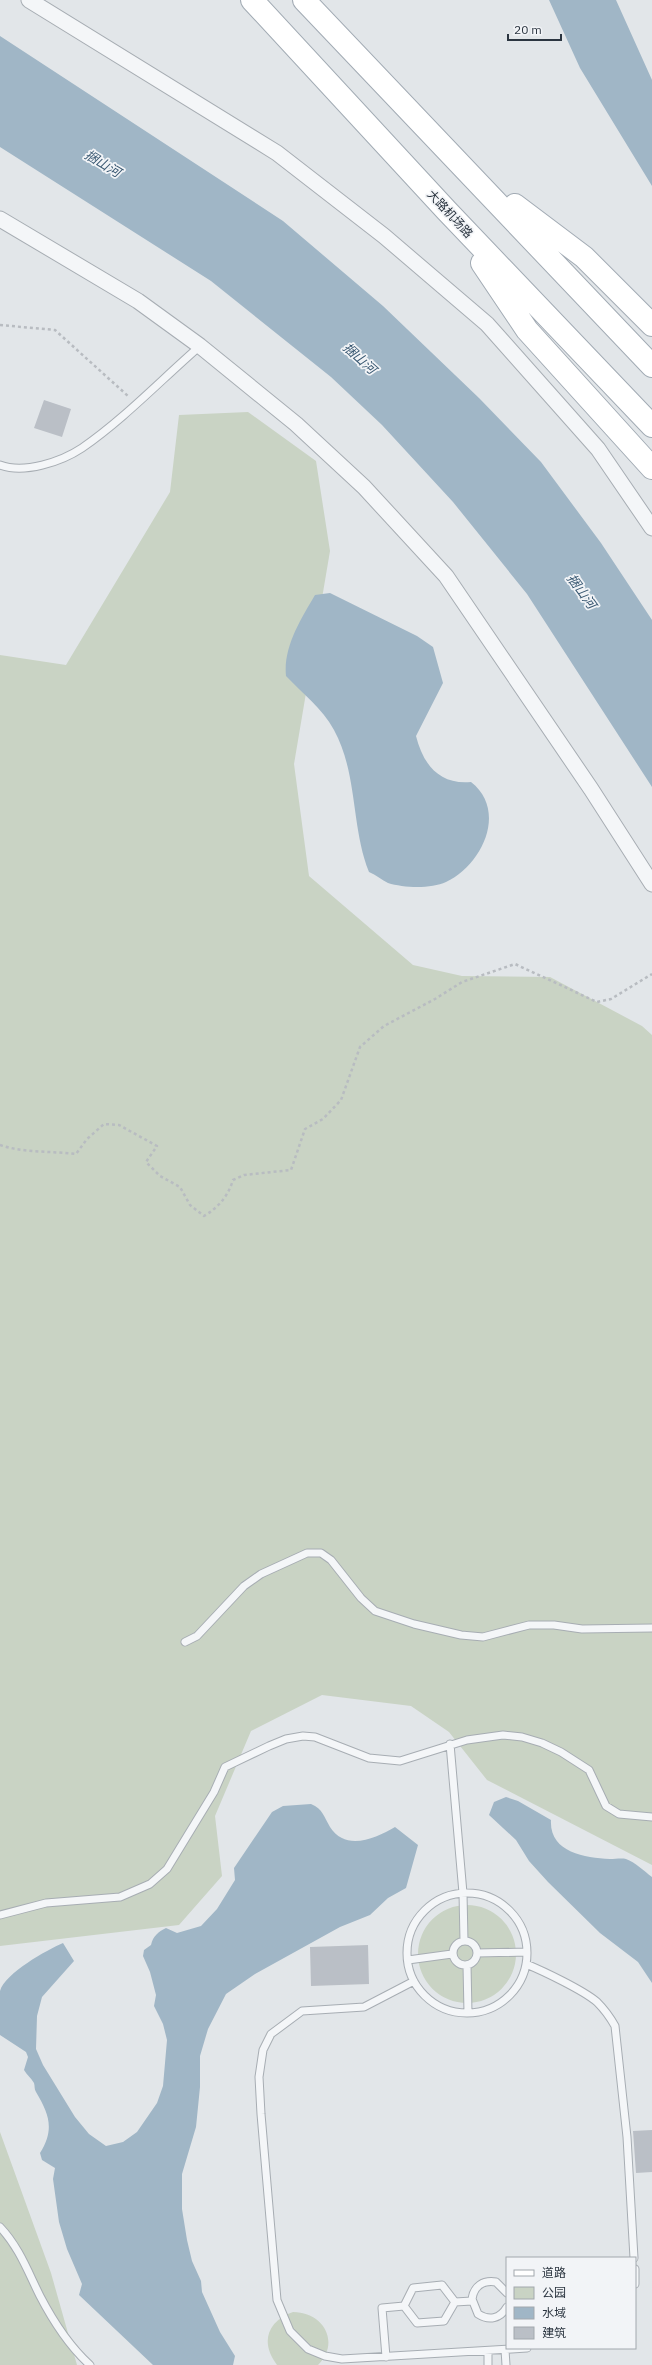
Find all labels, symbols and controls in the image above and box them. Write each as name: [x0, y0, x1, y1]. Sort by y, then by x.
scale bar: [508, 16, 561, 42]
text: 20 m: [514, 22, 542, 37]
water label: 捆山河: [82, 146, 126, 182]
street label: 大路机场路: [424, 187, 476, 241]
water label: 捆山河: [339, 339, 382, 380]
water label: 捆山河: [563, 571, 602, 614]
legend: [506, 2257, 636, 2349]
text: 道路: [542, 2265, 566, 2280]
text: 公园: [542, 2285, 566, 2300]
text: 水域: [542, 2305, 566, 2320]
text: 建筑: [542, 2325, 566, 2340]

